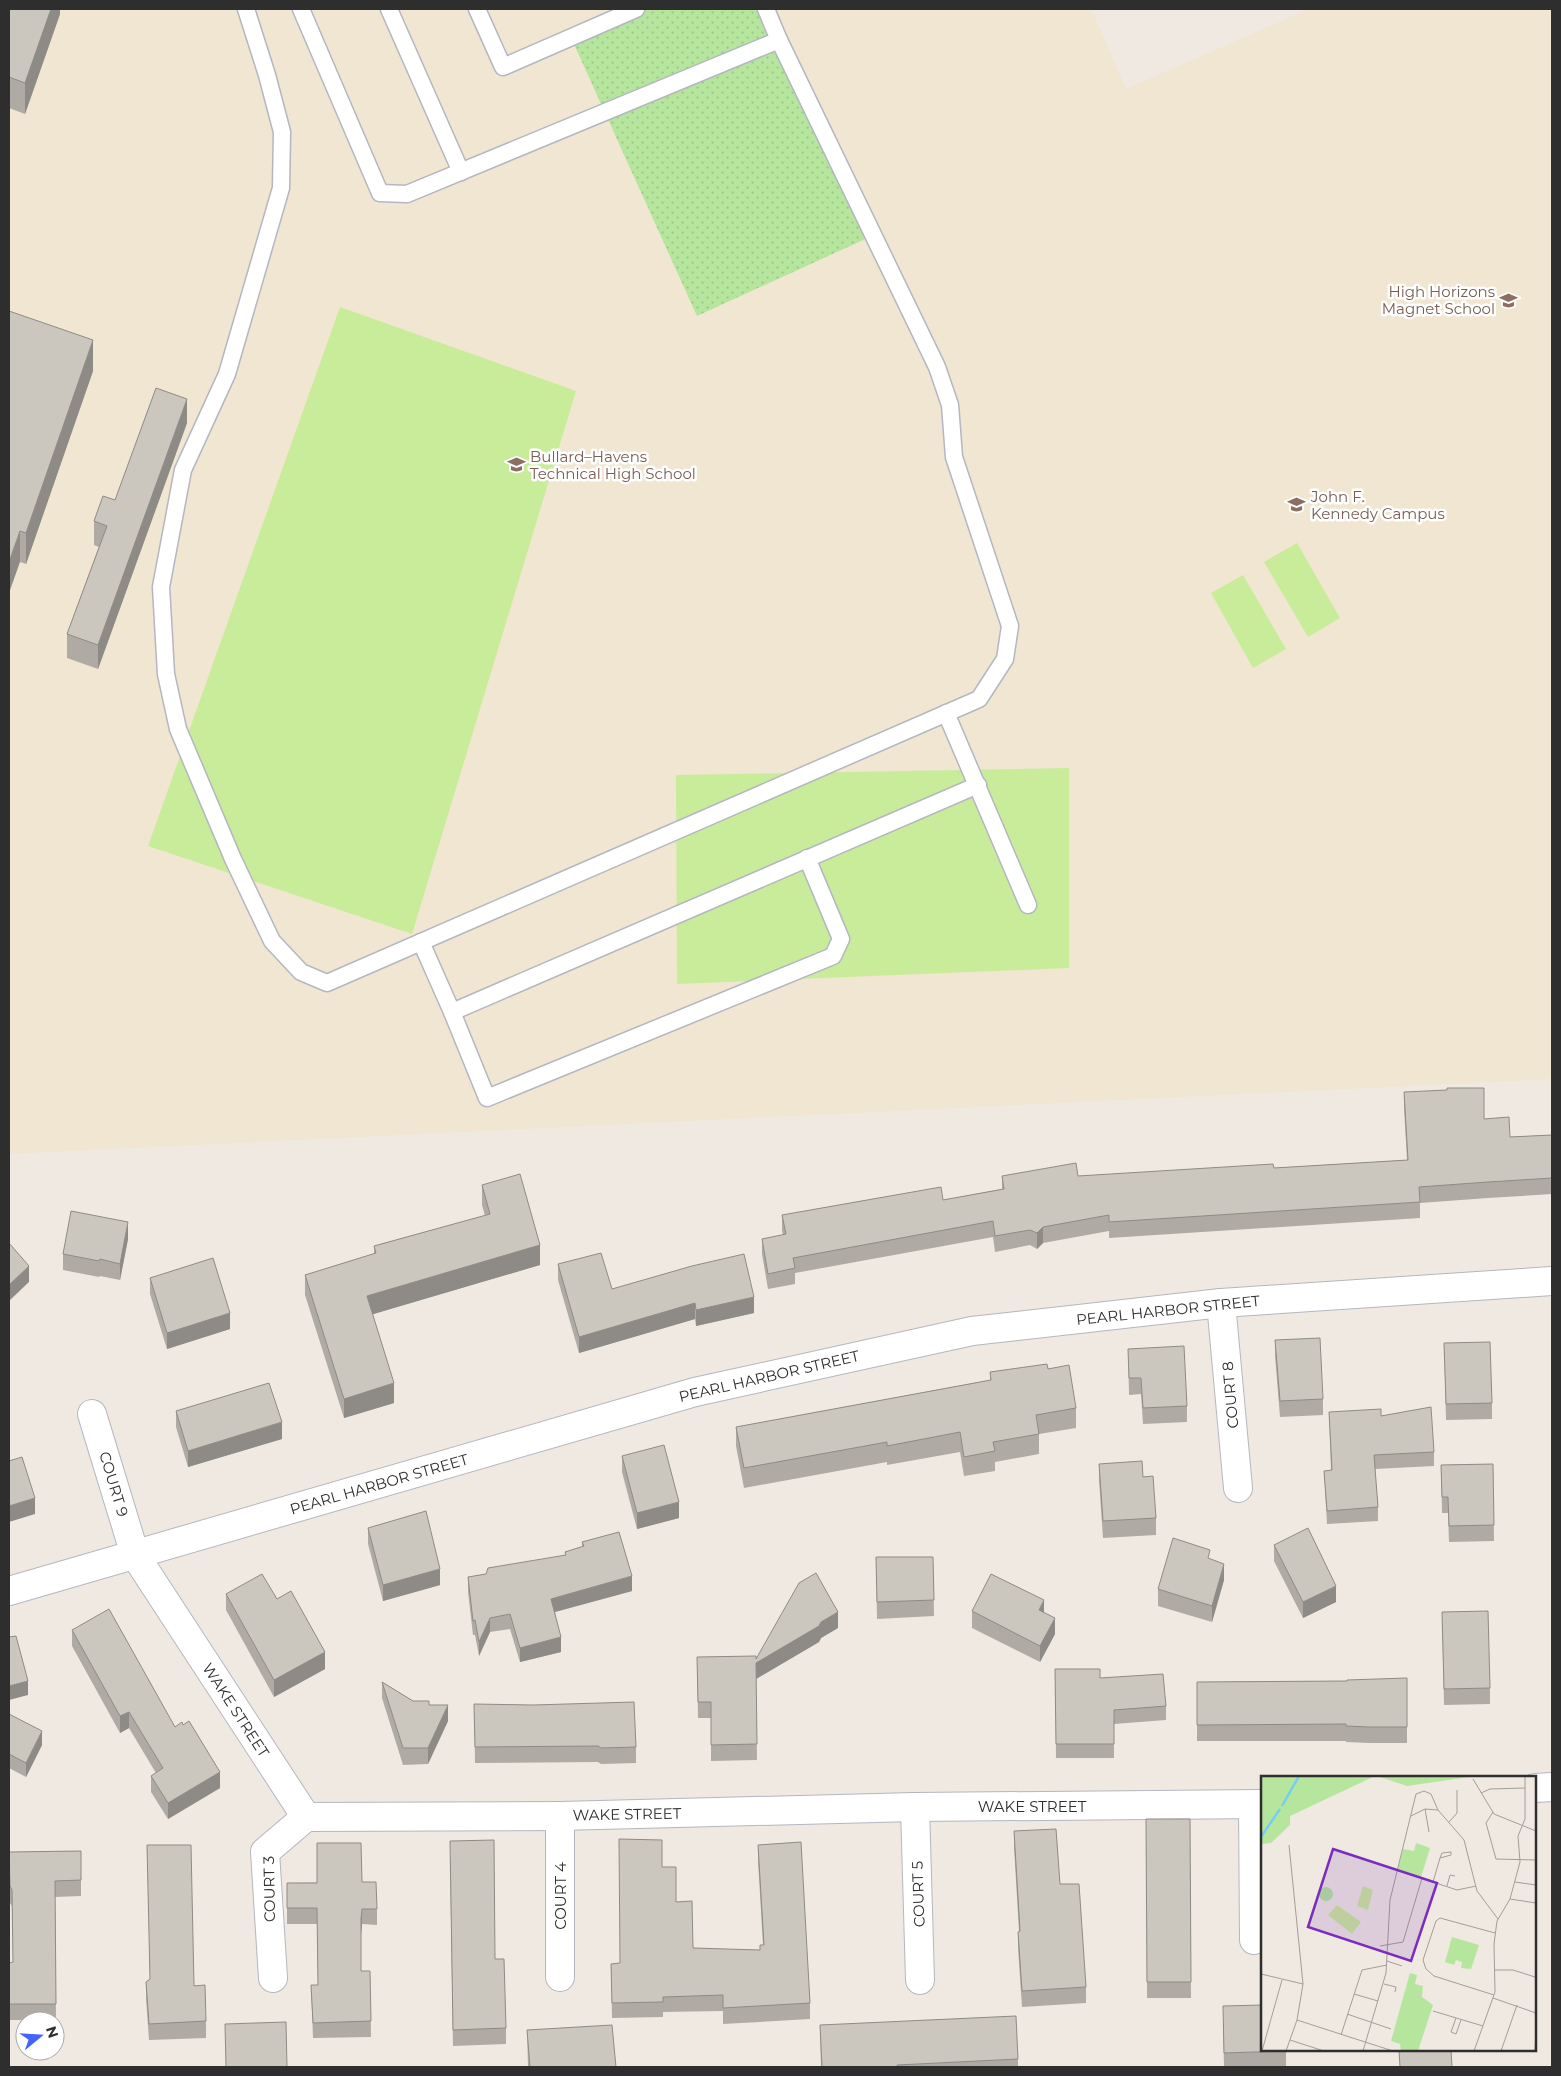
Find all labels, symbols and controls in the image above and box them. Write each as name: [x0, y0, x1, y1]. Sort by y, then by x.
place label: High Horizons Magnet School: [1382, 282, 1495, 318]
school or university icon: High Horizons Magnet School: [1499, 290, 1519, 310]
place label: Bullard–Havens Technical High School: [530, 447, 696, 483]
school or university icon: Bullard–Havens Technical High School: [506, 455, 526, 475]
place label: John F. Kennedy Campus: [1310, 487, 1445, 523]
school or university icon: John F. Kennedy Campus: [1287, 495, 1307, 515]
street label: PEARL HARBOR STREET: [1075, 1291, 1261, 1329]
street label: PEARL HARBOR STREET: [677, 1346, 861, 1406]
street label: COURT 8: [1218, 1361, 1242, 1429]
street label: COURT 9: [95, 1449, 133, 1519]
street label: PEARL HARBOR STREET: [288, 1449, 471, 1519]
street label: WAKE STREET: [198, 1659, 274, 1761]
inset map: [1261, 1776, 1536, 2051]
street label: WAKE STREET: [978, 1797, 1087, 1816]
street label: WAKE STREET: [572, 1804, 682, 1824]
street label: COURT 3: [259, 1856, 279, 1922]
street label: COURT 5: [907, 1861, 929, 1927]
street label: COURT 4: [551, 1862, 570, 1930]
north arrow: [15, 2011, 65, 2061]
text: N: [42, 2024, 63, 2040]

